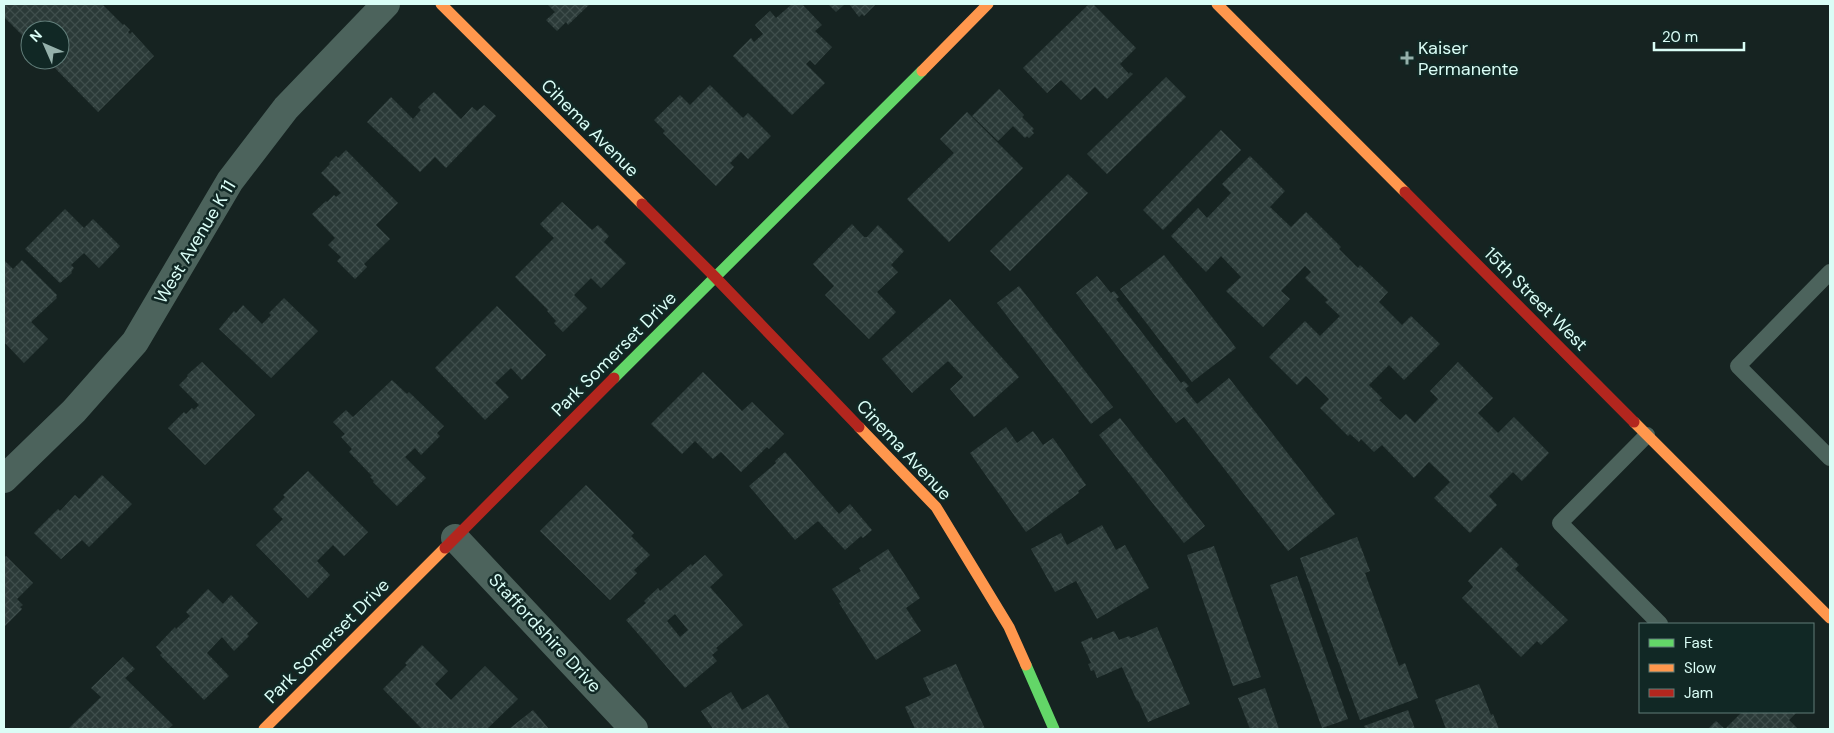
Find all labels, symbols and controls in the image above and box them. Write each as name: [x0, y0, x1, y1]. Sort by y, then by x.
north arrow: [20, 20, 70, 70]
scale bar: [1654, 20, 1744, 52]
text: N: [26, 26, 46, 46]
text: 20 m: [1662, 27, 1698, 47]
place label: Kaiser Permanente: [1418, 36, 1519, 81]
marker: Kaiser Permanente: [1400, 51, 1414, 65]
street label: Cihema Avenue: [536, 74, 644, 182]
street label: West Avenue K 11: [149, 176, 241, 308]
street label: 15th Street West: [1479, 242, 1593, 356]
street label: Park Somerset Drive: [546, 286, 682, 422]
street label: Cinema Avenue: [851, 394, 957, 506]
street label: Staffordshire Drive: [483, 568, 607, 698]
street label: Park Somerset Drive: [259, 573, 395, 709]
legend: [1639, 623, 1814, 713]
text: Fast: [1684, 633, 1713, 653]
text: Slow: [1684, 658, 1717, 678]
text: Jam: [1684, 683, 1713, 703]

